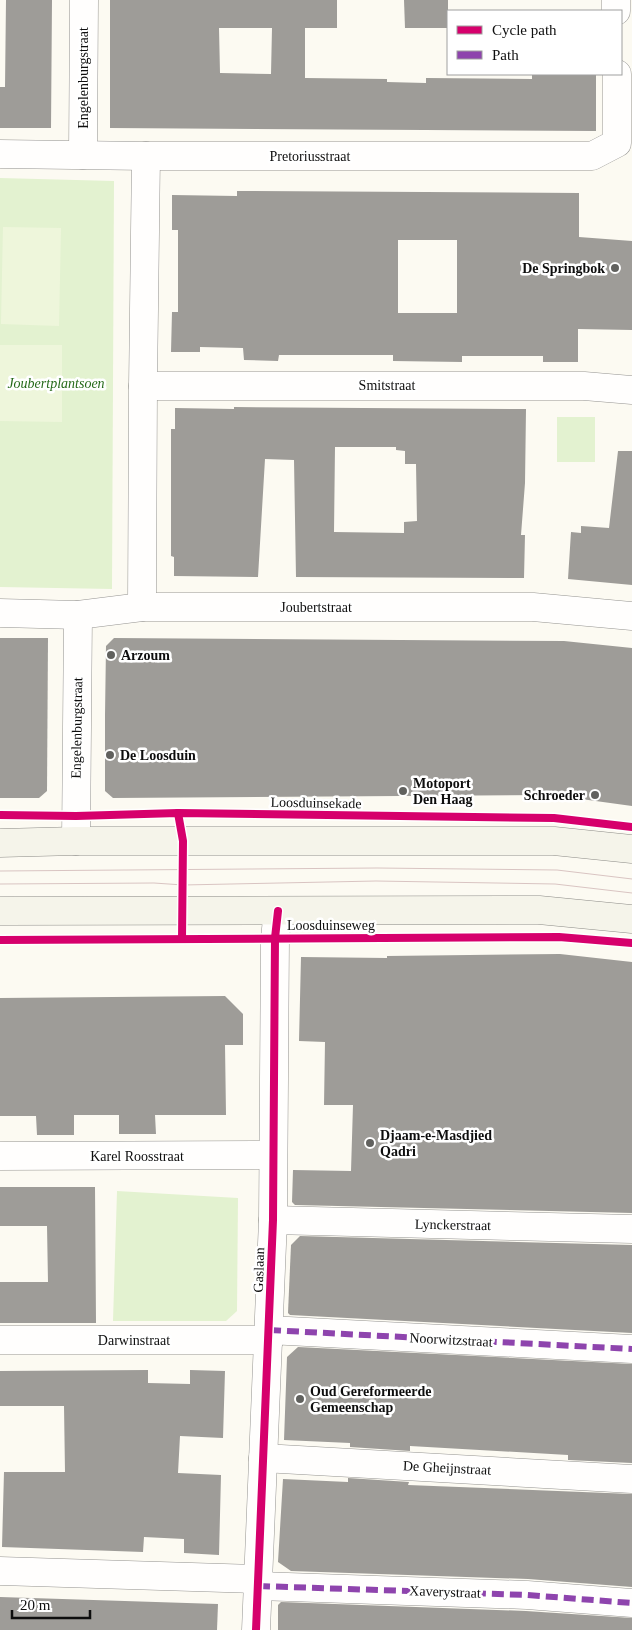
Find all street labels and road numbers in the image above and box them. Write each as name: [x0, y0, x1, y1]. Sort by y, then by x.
street label: Engelenburgstraat: [76, 27, 91, 129]
street label: Pretoriusstraat: [270, 149, 351, 164]
street label: Smitstraat: [359, 378, 415, 393]
street label: Joubertstraat: [280, 600, 352, 615]
street label: Engelenburgstraat: [69, 677, 85, 779]
street label: Loosduinsekade: [270, 795, 362, 811]
street label: Loosduinseweg: [287, 918, 375, 933]
street label: Karel Roosstraat: [90, 1149, 184, 1164]
street label: Lynckerstraat: [415, 1217, 491, 1233]
street label: Gaslaan: [251, 1247, 267, 1293]
street label: Noorwitzstraat: [409, 1330, 493, 1350]
street label: Darwinstraat: [98, 1333, 170, 1348]
street label: De Gheijnstraat: [403, 1458, 492, 1478]
street label: Xaverystraat: [409, 1583, 481, 1601]

